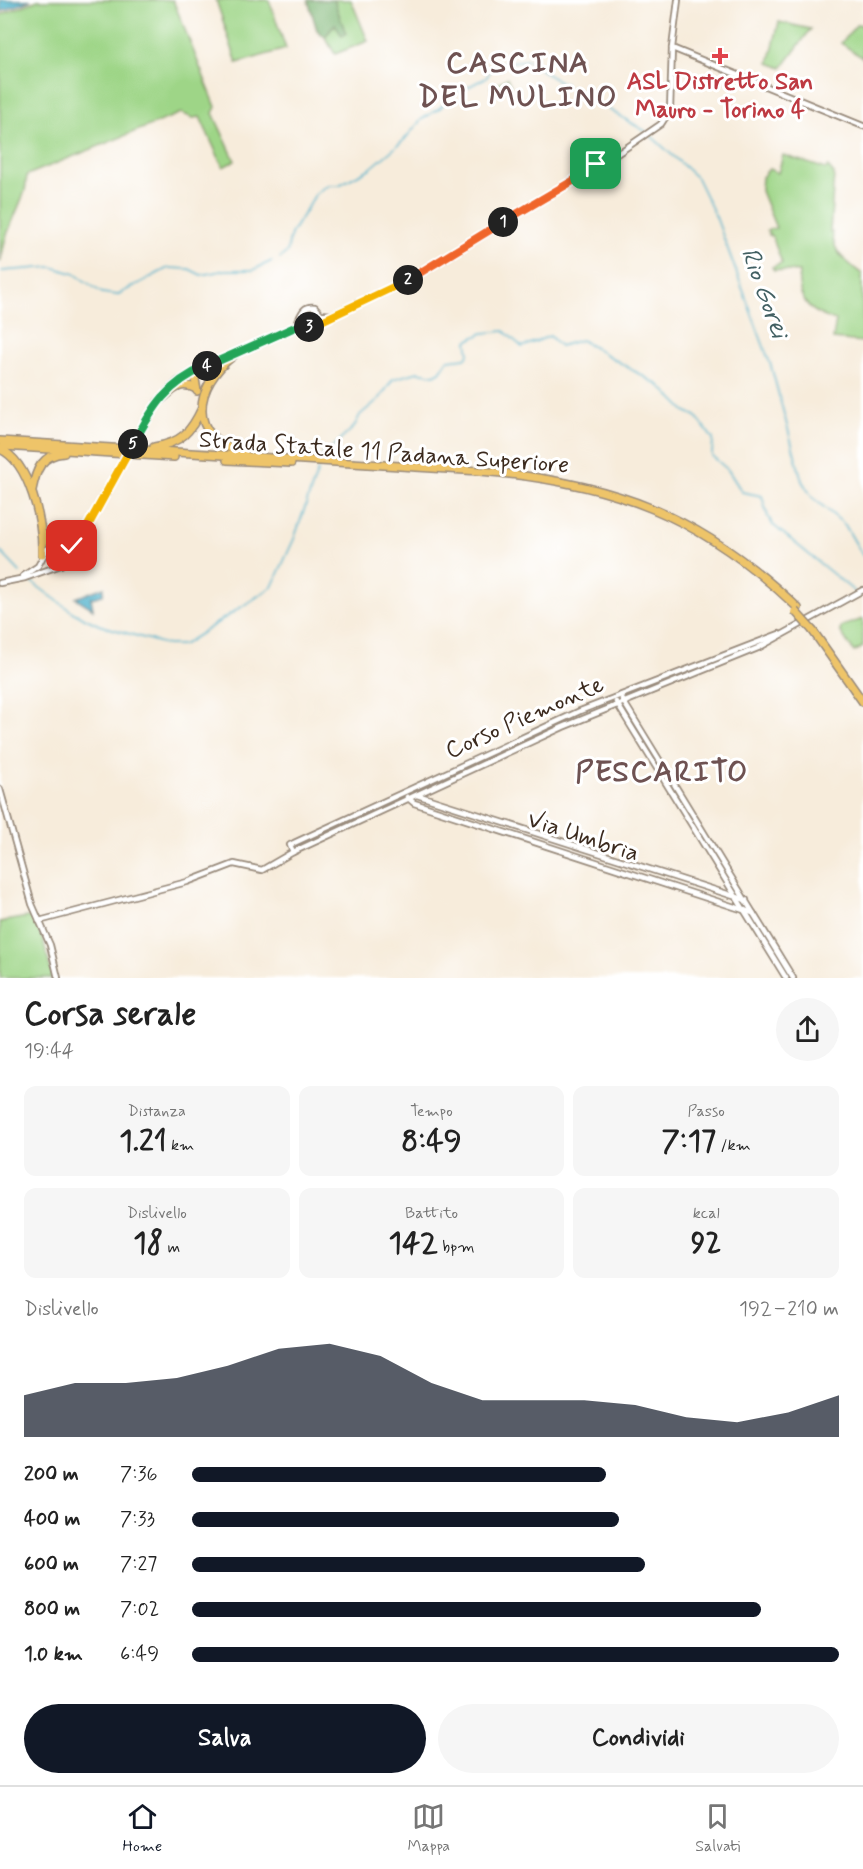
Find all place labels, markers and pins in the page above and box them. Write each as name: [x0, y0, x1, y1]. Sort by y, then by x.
marker: ASL Distretto San Mauro - Torino 4: [711, 47, 729, 65]
place label: ASL Distretto San Mauro - Torino 4: [627, 67, 813, 126]
pin: [570, 138, 621, 189]
pin: 1: [488, 207, 518, 237]
pin: 2: [393, 265, 423, 295]
pin: 3: [294, 312, 324, 342]
pin: 4: [192, 351, 222, 381]
pin: 5: [118, 429, 148, 459]
pin: [46, 520, 97, 571]

